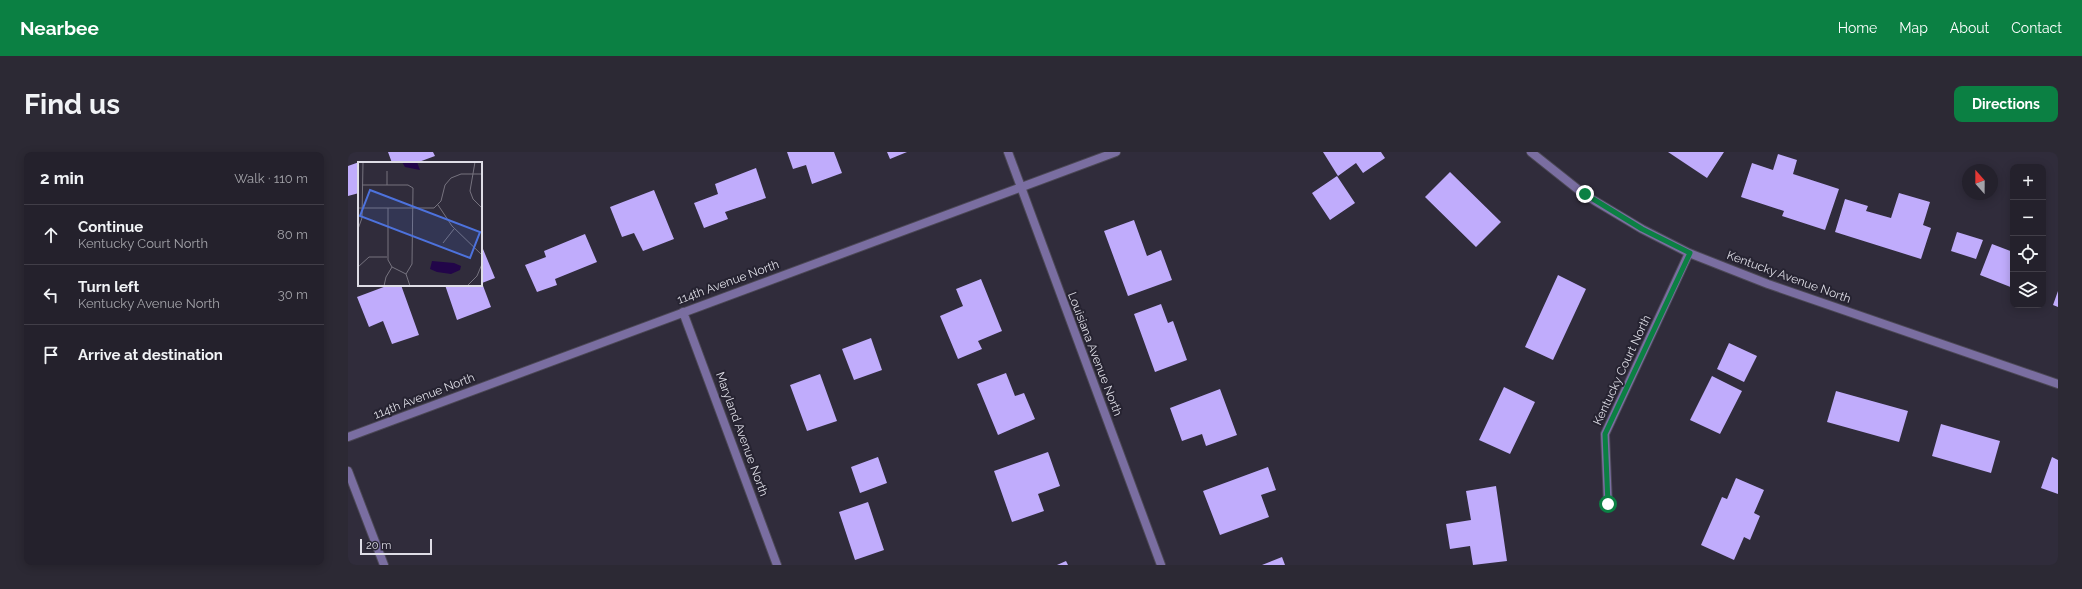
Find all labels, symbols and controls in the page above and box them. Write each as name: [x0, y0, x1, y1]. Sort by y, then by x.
text: Nearbee: [20, 17, 99, 39]
text: Home: [1838, 20, 1877, 36]
text: Map: [1899, 20, 1928, 36]
text: About: [1950, 20, 1989, 36]
text: Contact: [2011, 20, 2062, 36]
button: Directions: [1954, 86, 2058, 122]
text: Find us: [24, 88, 120, 121]
inset map: [358, 162, 482, 286]
north arrow: [1962, 164, 1998, 200]
map controls: [2010, 164, 2046, 308]
button: +: [2010, 164, 2046, 200]
text: 2 min: [40, 168, 84, 188]
text: Walk · 110 m: [234, 171, 308, 186]
route end: [1576, 185, 1594, 203]
button: −: [2010, 200, 2046, 236]
text: Continue: [78, 218, 143, 236]
icon: ahead: [40, 224, 62, 246]
text: 80 m: [277, 227, 308, 242]
text: Kentucky Court North: [78, 236, 208, 251]
button: locate: [2010, 236, 2046, 272]
street label: Kentucky Avenue North: [1725, 248, 1853, 306]
street label: 114th Avenue North: [675, 257, 781, 307]
button: layers: [2010, 272, 2046, 308]
text: Turn left: [78, 278, 139, 296]
icon: left: [40, 284, 62, 306]
text: 30 m: [278, 287, 308, 302]
street label: Louisiana Avenue North: [1065, 290, 1125, 418]
text: Kentucky Avenue North: [78, 296, 220, 311]
street label: Kentucky Court North: [1590, 313, 1654, 427]
icon: arrive: [40, 344, 62, 366]
text: Arrive at destination: [78, 346, 223, 364]
street label: 114th Avenue North: [371, 370, 477, 422]
street label: Maryland Avenue North: [713, 370, 771, 498]
route start: [1599, 495, 1617, 513]
scale bar: [360, 537, 432, 556]
text: 20 m: [366, 539, 391, 552]

